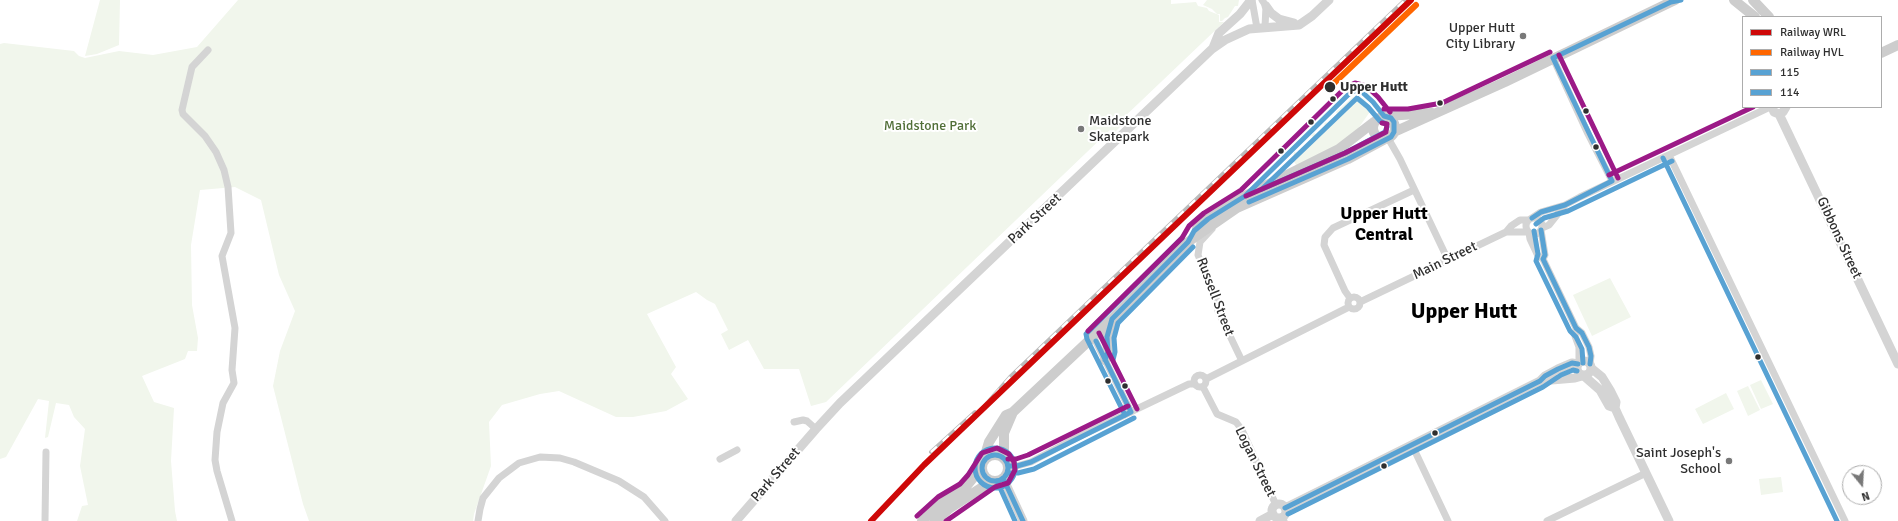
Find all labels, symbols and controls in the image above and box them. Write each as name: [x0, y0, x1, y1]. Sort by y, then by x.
legend: [1742, 16, 1882, 108]
place label: Upper Hutt City Library: [1446, 20, 1515, 52]
text: Railway WRL: [1780, 25, 1846, 40]
marker: Upper Hutt City Library: [1518, 31, 1528, 41]
text: Railway HVL: [1780, 45, 1844, 60]
text: 115: [1780, 65, 1799, 80]
place label: Upper Hutt: [1340, 79, 1408, 95]
marker: Upper Hutt: [1323, 80, 1337, 94]
text: 114: [1780, 85, 1799, 100]
unlabelled marker: [1328, 94, 1338, 104]
unlabelled marker: [1435, 98, 1445, 108]
unlabelled marker: [1581, 106, 1591, 116]
place label: Maidstone Skatepark: [1089, 113, 1151, 146]
unlabelled marker: [1306, 117, 1316, 127]
park label: Maidstone Park: [884, 118, 976, 134]
marker: Maidstone Skatepark: [1076, 124, 1086, 134]
unlabelled marker: [1591, 142, 1601, 152]
unlabelled marker: [1276, 146, 1286, 156]
street label: Park Street: [1005, 190, 1065, 248]
street label: Gibbons Street: [1813, 194, 1865, 282]
district label: Upper Hutt Central: [1340, 203, 1428, 246]
street label: Main Street: [1410, 238, 1480, 284]
street label: Russell Street: [1192, 255, 1238, 339]
district label: Upper Hutt: [1411, 299, 1517, 325]
unlabelled marker: [1753, 352, 1763, 362]
unlabelled marker: [1103, 376, 1113, 386]
unlabelled marker: [1120, 381, 1130, 391]
street label: Logan Street: [1231, 424, 1279, 500]
unlabelled marker: [1430, 428, 1440, 438]
street label: Park Street: [748, 444, 804, 506]
place label: Saint Joseph's School: [1636, 445, 1721, 478]
marker: Saint Joseph's School: [1724, 456, 1734, 466]
unlabelled marker: [1379, 461, 1389, 471]
north arrow: [1842, 465, 1882, 505]
text: N: [1860, 489, 1871, 503]

